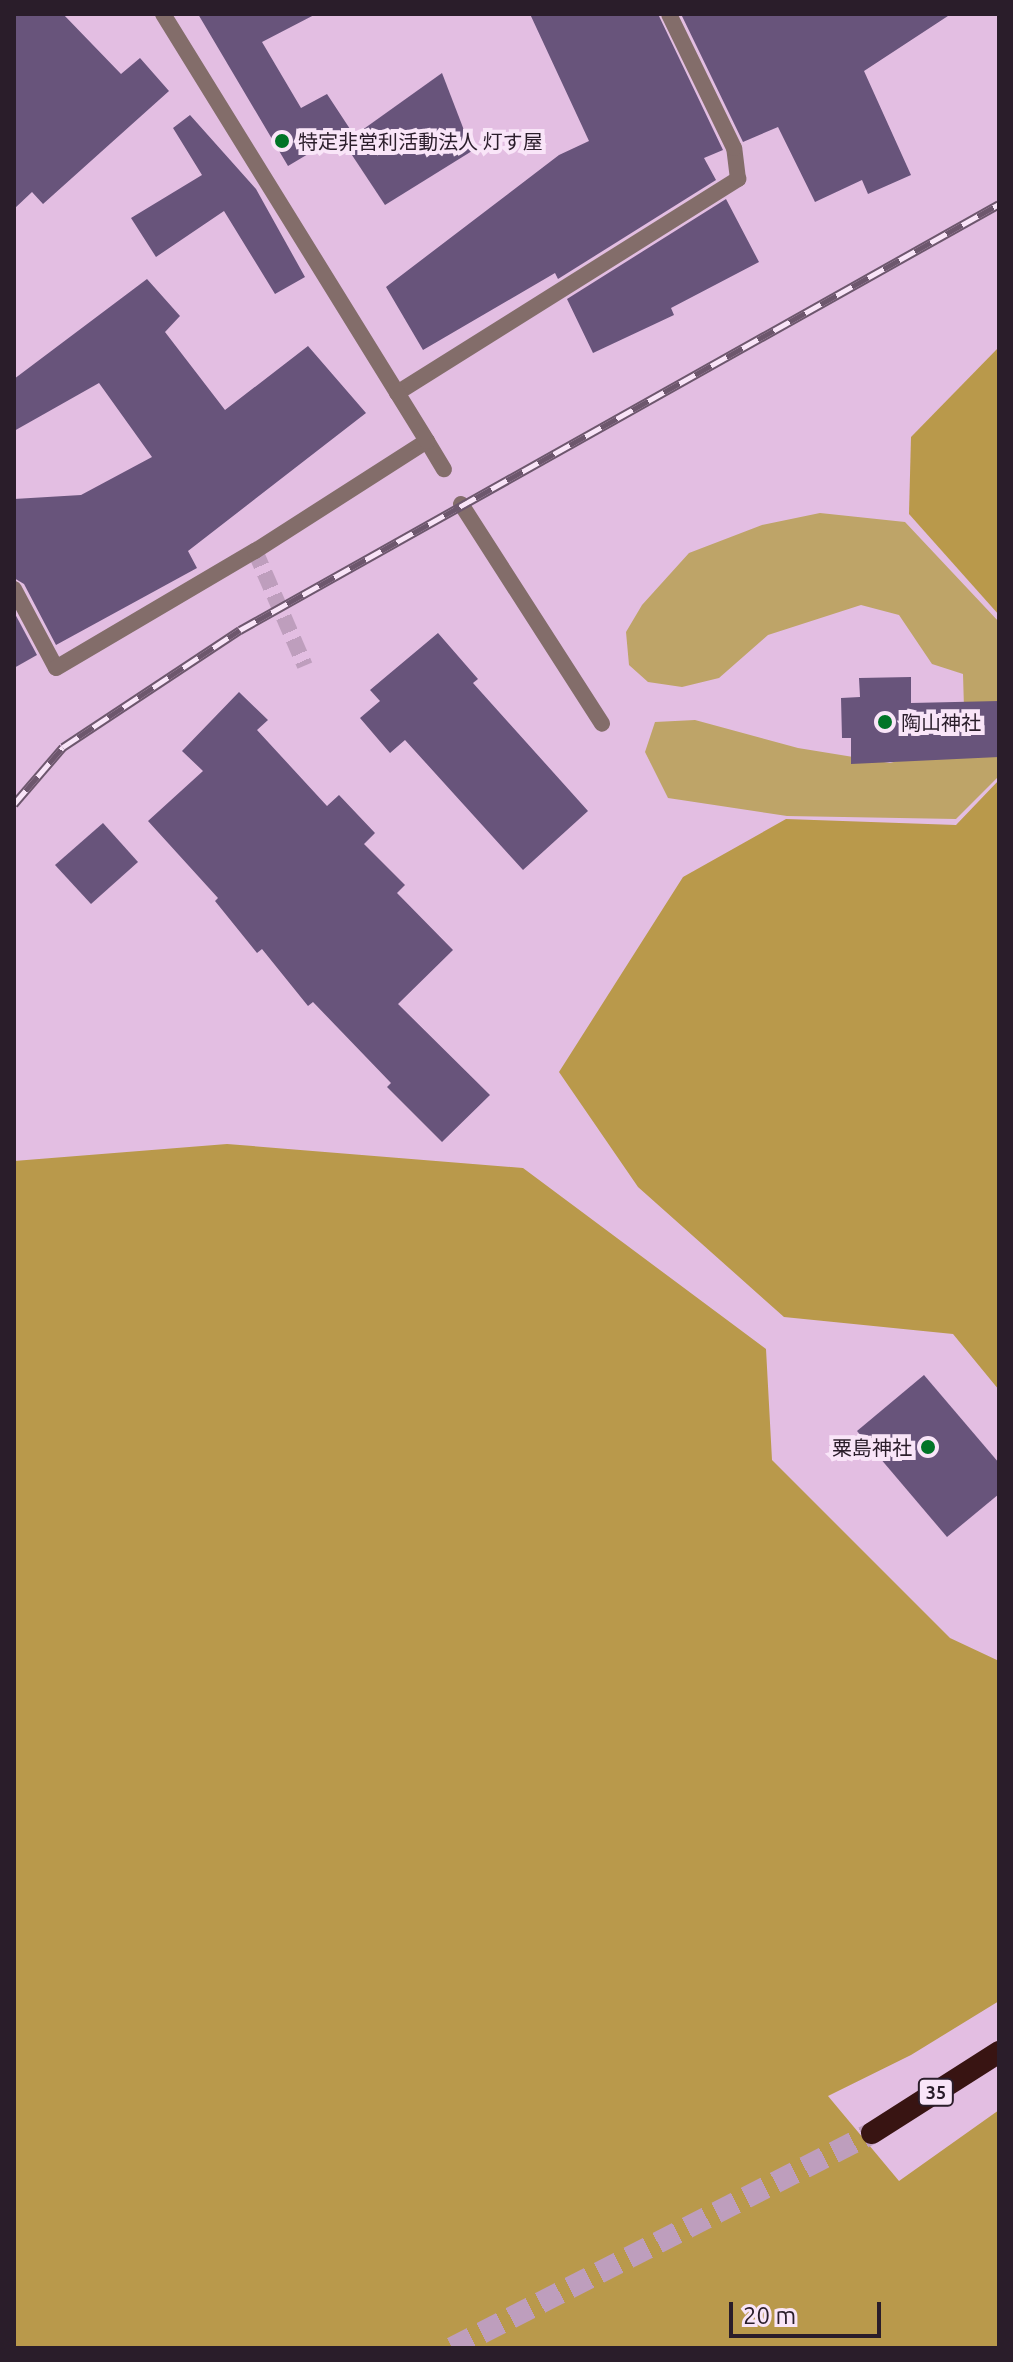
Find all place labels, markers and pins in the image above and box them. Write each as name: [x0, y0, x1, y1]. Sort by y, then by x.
place label: 特定非営利活動法人 灯す屋: [298, 129, 543, 153]
marker: 特定非営利活動法人 灯す屋: [273, 132, 291, 150]
place label: 陶山神社: [901, 710, 981, 734]
marker: 陶山神社: [876, 713, 894, 731]
place label: 粟島神社: [832, 1435, 912, 1459]
marker: 粟島神社: [919, 1438, 937, 1456]

